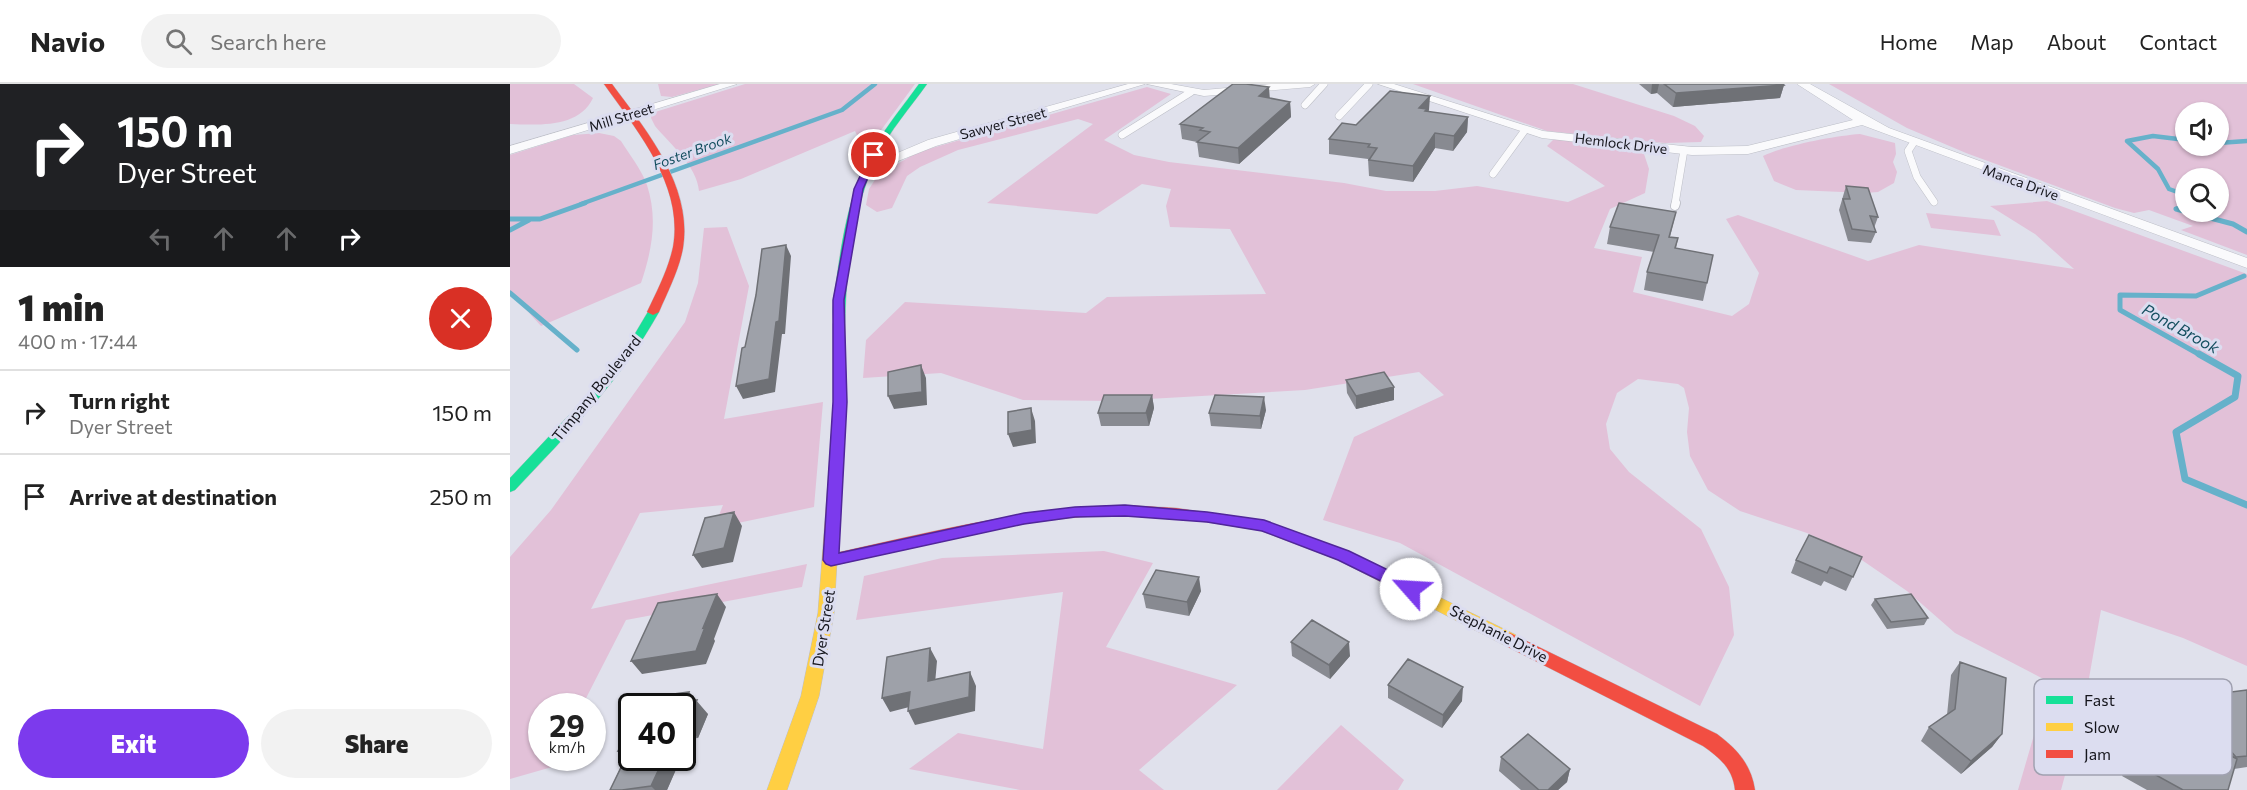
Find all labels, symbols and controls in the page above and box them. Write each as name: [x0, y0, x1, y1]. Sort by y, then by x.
search box: [141, 14, 561, 68]
text: Navio: [30, 24, 105, 58]
icon: search: [162, 25, 195, 58]
text: Search here: [210, 28, 326, 55]
text: Home: [1880, 29, 1937, 54]
text: Map: [1970, 29, 2014, 54]
text: About: [2047, 29, 2106, 54]
text: Contact: [2139, 29, 2217, 54]
street label: Mill Street: [587, 99, 655, 135]
map controls: [2175, 102, 2229, 222]
button: sound: [2175, 102, 2229, 156]
street label: Sawyer Street: [958, 103, 1048, 143]
text: 150 m: [117, 104, 233, 156]
icon: right: [18, 108, 96, 186]
water label: Foster Brook: [650, 129, 734, 173]
pin: [848, 129, 899, 180]
street label: Hemlock Drive: [1574, 129, 1668, 157]
icon: arrive: [857, 138, 890, 171]
text: Dyer Street: [117, 156, 257, 189]
street label: Manca Drive: [1981, 160, 2061, 204]
button: search: [2175, 168, 2229, 222]
icon: left: [144, 222, 177, 255]
icon: ahead: [207, 222, 240, 255]
icon: ahead: [270, 222, 303, 255]
icon: right: [333, 222, 366, 255]
text: 1 min: [18, 284, 104, 328]
button: close: [429, 287, 492, 350]
water label: Pond Brook: [2139, 299, 2223, 357]
text: 400 m · 17:44: [18, 329, 138, 353]
street label: Timpany Boulevard: [548, 332, 644, 444]
text: Turn right: [69, 387, 170, 414]
icon: right: [18, 396, 51, 429]
text: 150 m: [432, 399, 492, 426]
text: Dyer Street: [69, 414, 173, 438]
icon: arrive: [18, 480, 51, 513]
text: Arrive at destination: [69, 483, 277, 510]
text: 250 m: [429, 483, 492, 510]
position arrow: [1379, 557, 1443, 621]
street label: Dyer Street: [808, 588, 838, 668]
street label: Stephanie Drive: [1447, 601, 1551, 665]
legend: [2034, 679, 2232, 775]
text: Fast: [2084, 690, 2115, 709]
speed limit sign: 40: [618, 693, 696, 771]
text: 29: [549, 706, 585, 743]
button: Exit: [18, 709, 249, 778]
button: Share: [261, 709, 492, 778]
text: Slow: [2084, 717, 2120, 736]
text: km/h: [549, 738, 585, 756]
text: Jam: [2084, 744, 2111, 763]

